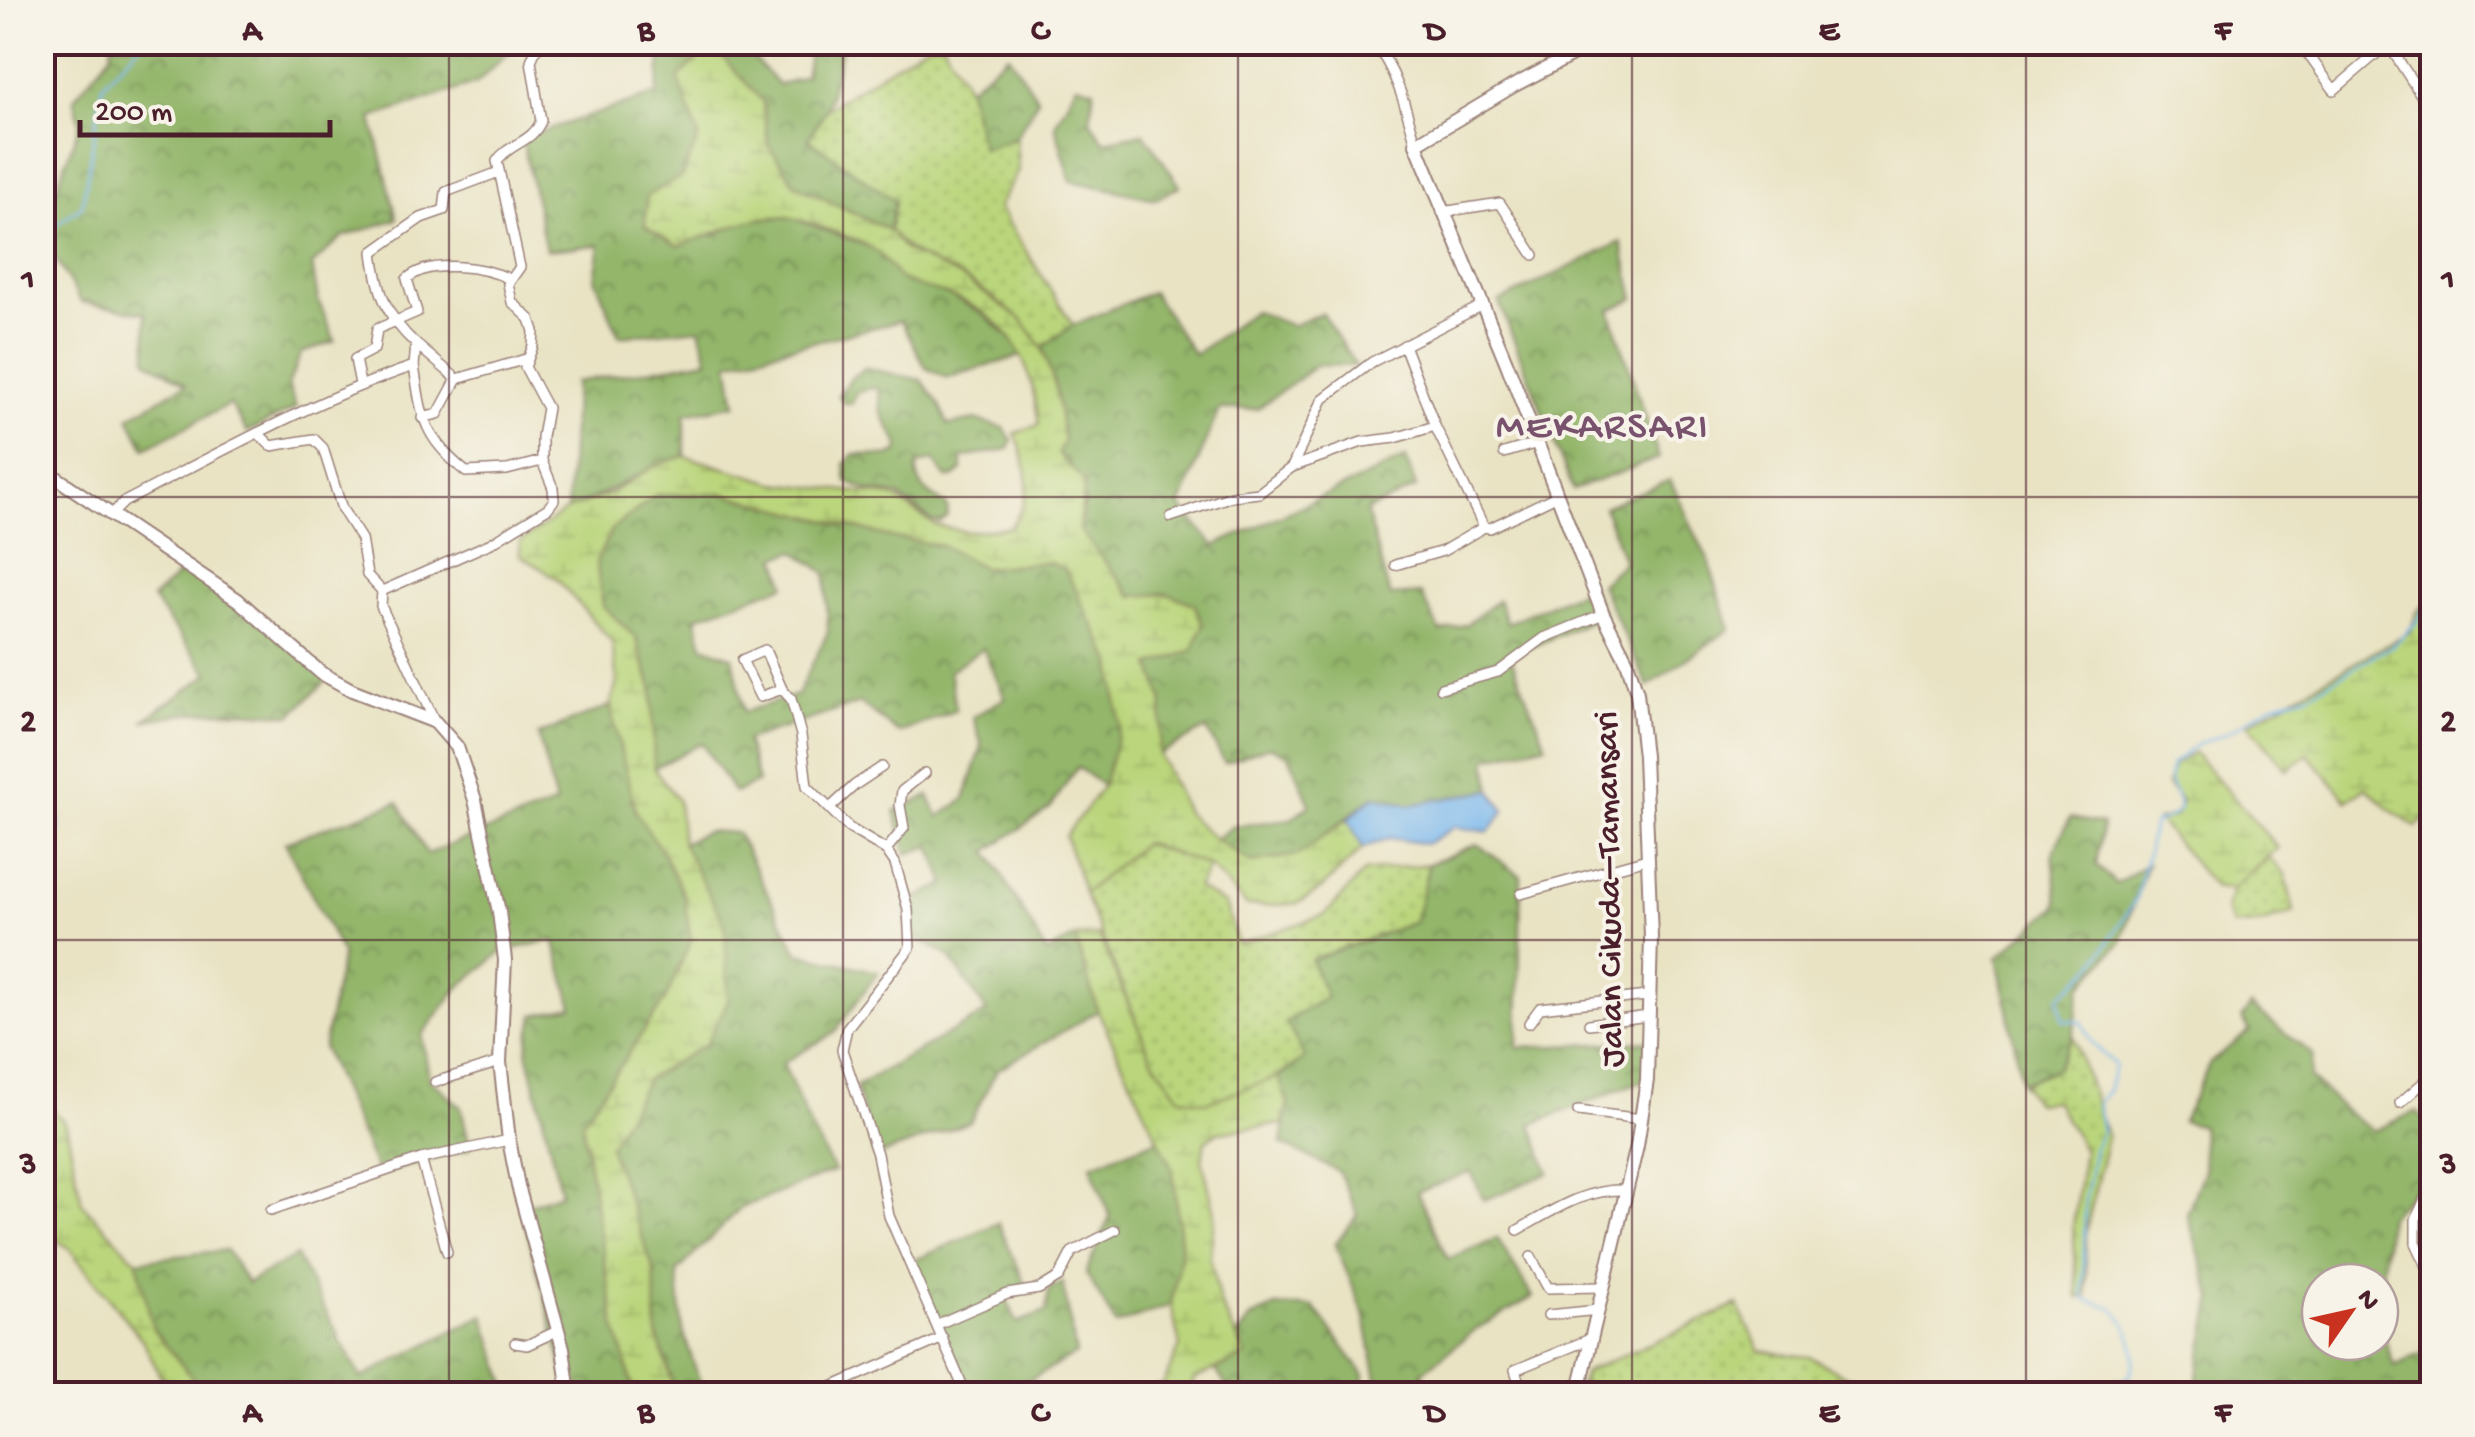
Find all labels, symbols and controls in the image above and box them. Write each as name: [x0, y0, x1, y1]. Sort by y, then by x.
text: A: [242, 14, 264, 52]
text: B: [637, 14, 656, 52]
text: C: [1031, 14, 1051, 52]
text: D: [1422, 14, 1447, 52]
text: E: [1819, 14, 1841, 52]
text: F: [2214, 14, 2234, 52]
scale bar: [80, 75, 330, 137]
text: 200 m: [95, 97, 172, 132]
text: 1: [21, 263, 34, 301]
text: 1: [2441, 263, 2454, 301]
district label: MEKARSARI: [1496, 405, 1710, 452]
text: 2: [20, 705, 36, 743]
text: 2: [2440, 705, 2456, 743]
street label: Jalan Cikuda–Tamansari: [1588, 711, 1636, 1067]
text: 3: [19, 1147, 36, 1185]
text: 3: [2439, 1147, 2456, 1185]
north arrow: [2300, 1262, 2400, 1362]
text: N: [2348, 1284, 2386, 1317]
text: A: [242, 1396, 264, 1434]
text: B: [637, 1396, 656, 1434]
text: C: [1031, 1396, 1051, 1434]
text: D: [1422, 1396, 1447, 1434]
text: E: [1819, 1396, 1841, 1434]
text: F: [2214, 1396, 2234, 1434]

